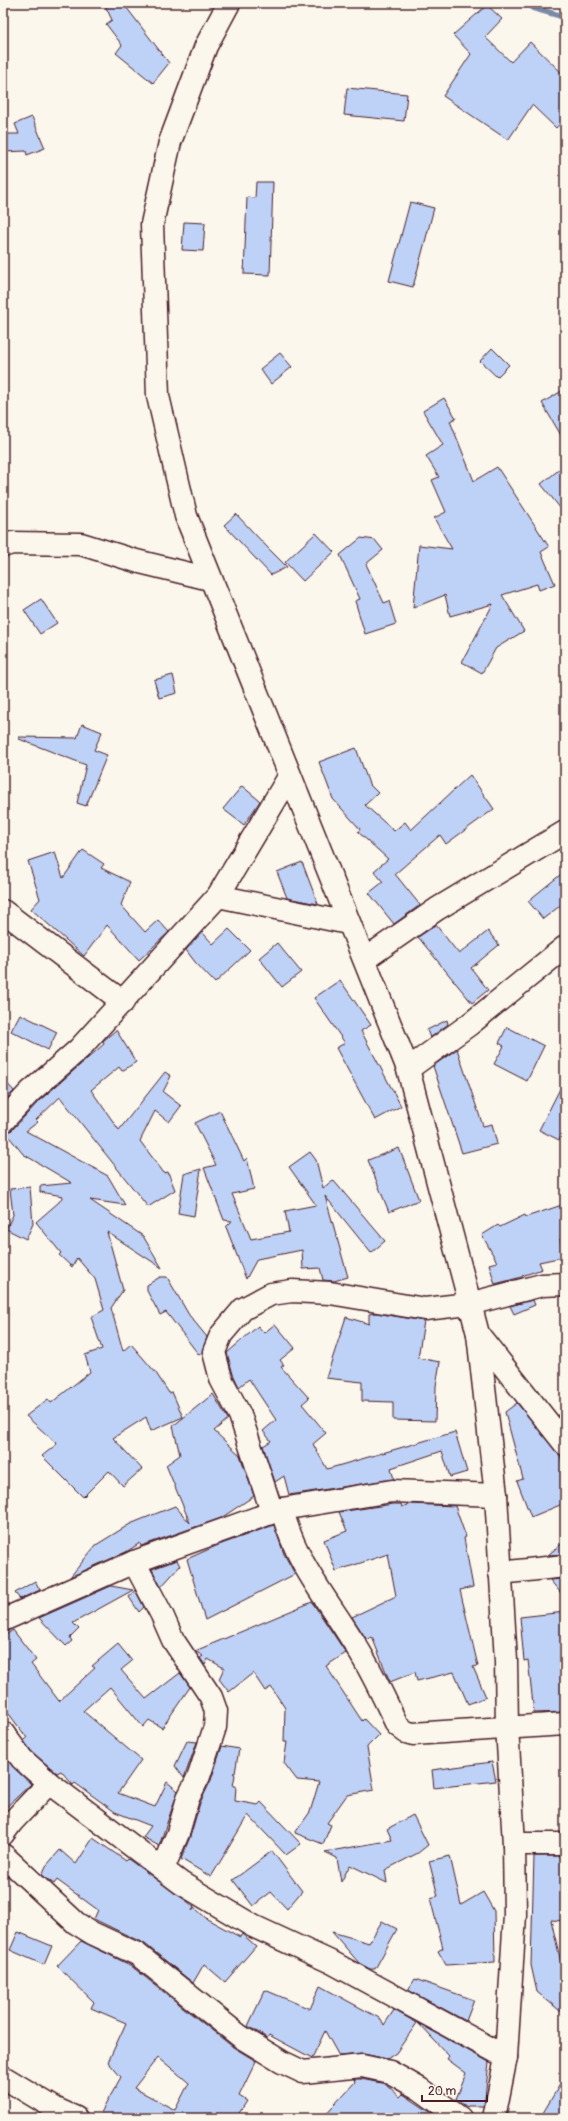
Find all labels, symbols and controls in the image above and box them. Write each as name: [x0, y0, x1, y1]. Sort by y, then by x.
scale bar: [422, 2077, 487, 2103]
text: 20 m: [428, 2084, 457, 2099]

